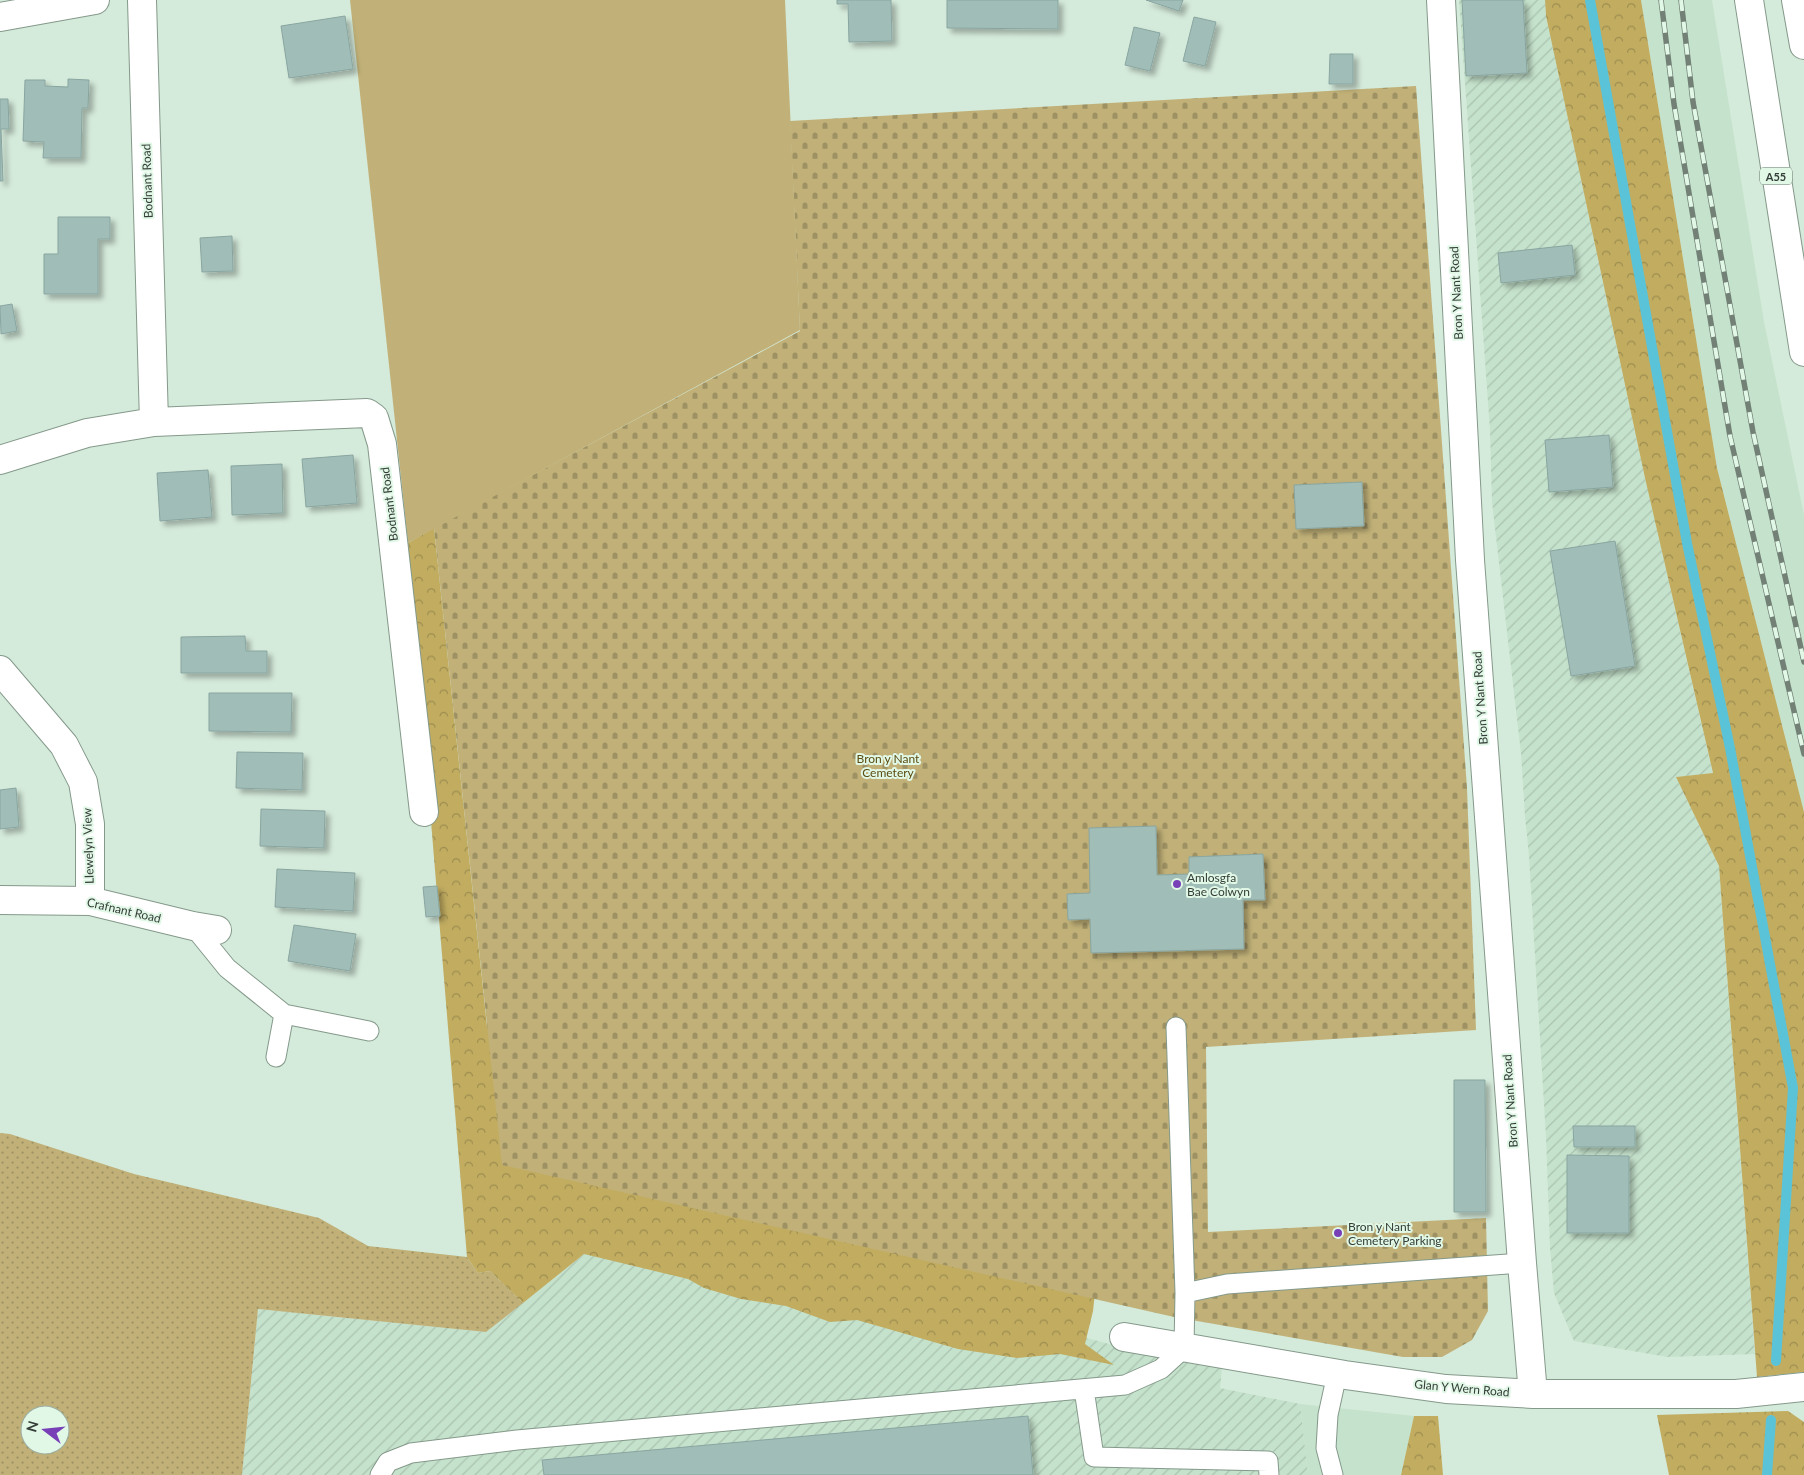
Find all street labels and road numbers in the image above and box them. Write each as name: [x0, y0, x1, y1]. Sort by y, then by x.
street label: Bodnant Road: [138, 144, 156, 218]
road number: A55: [1760, 168, 1792, 185]
street label: Bron Y Nant Road: [1446, 246, 1466, 340]
street label: Bodnant Road: [377, 466, 401, 542]
street label: Bron Y Nant Road: [1469, 651, 1491, 745]
street label: Llewelyn View: [79, 807, 97, 884]
street label: Crafnant Road: [85, 894, 163, 926]
street label: Bron Y Nant Road: [1499, 1054, 1521, 1148]
street label: Glan Y Wern Road: [1414, 1376, 1510, 1400]

